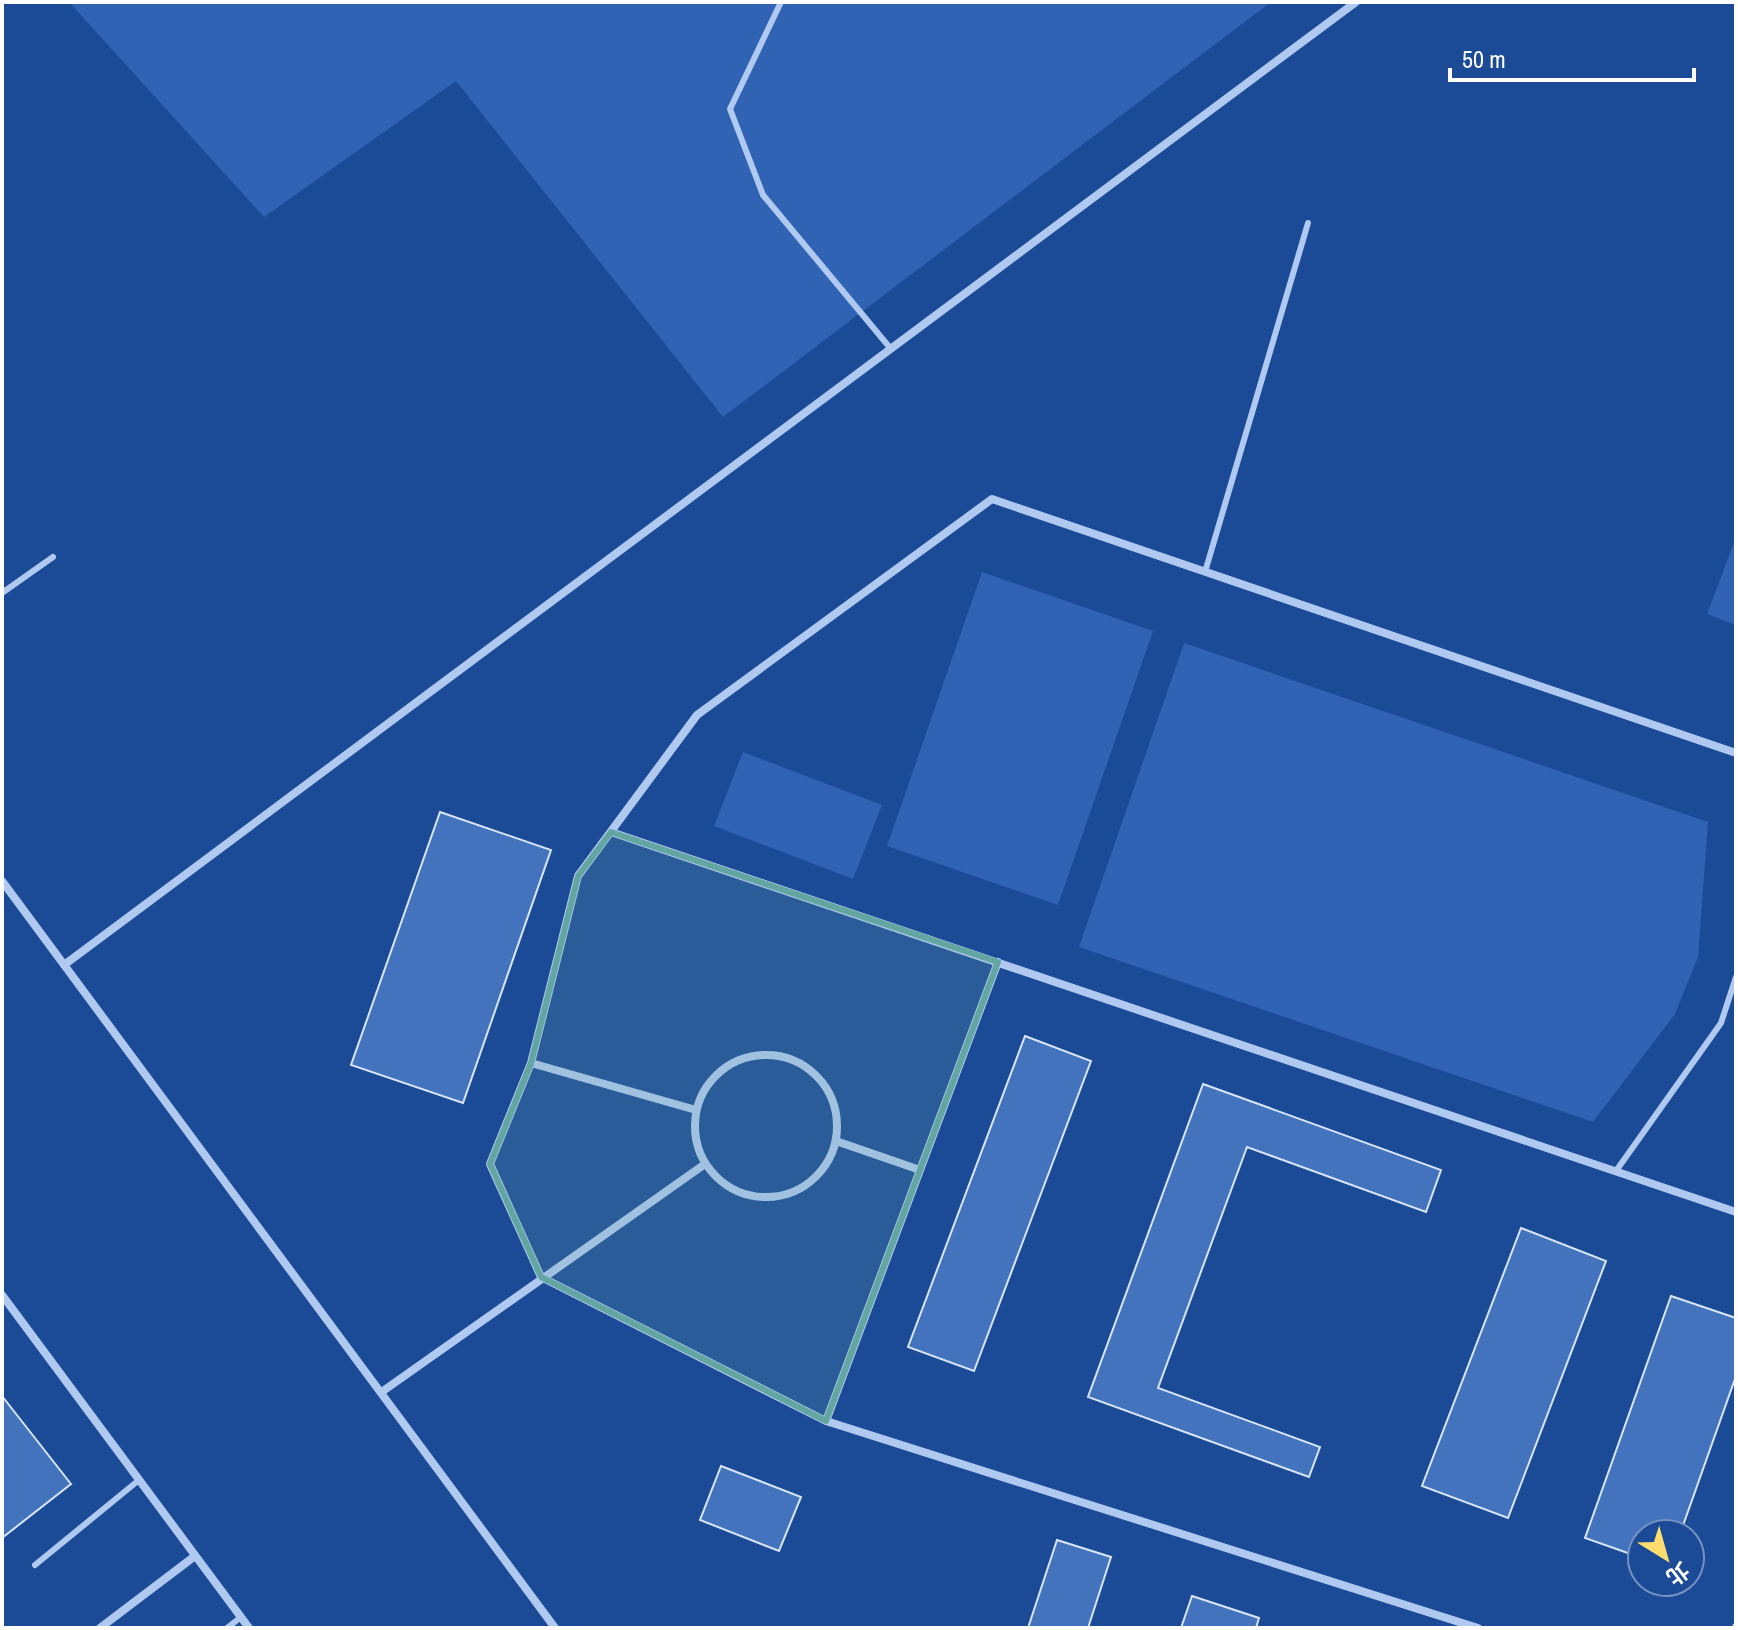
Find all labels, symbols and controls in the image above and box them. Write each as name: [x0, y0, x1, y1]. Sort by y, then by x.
scale bar: [1450, 32, 1694, 82]
text: 50 m: [1462, 43, 1506, 75]
north arrow: [1626, 1518, 1706, 1598]
text: 北: [1660, 1555, 1696, 1593]

